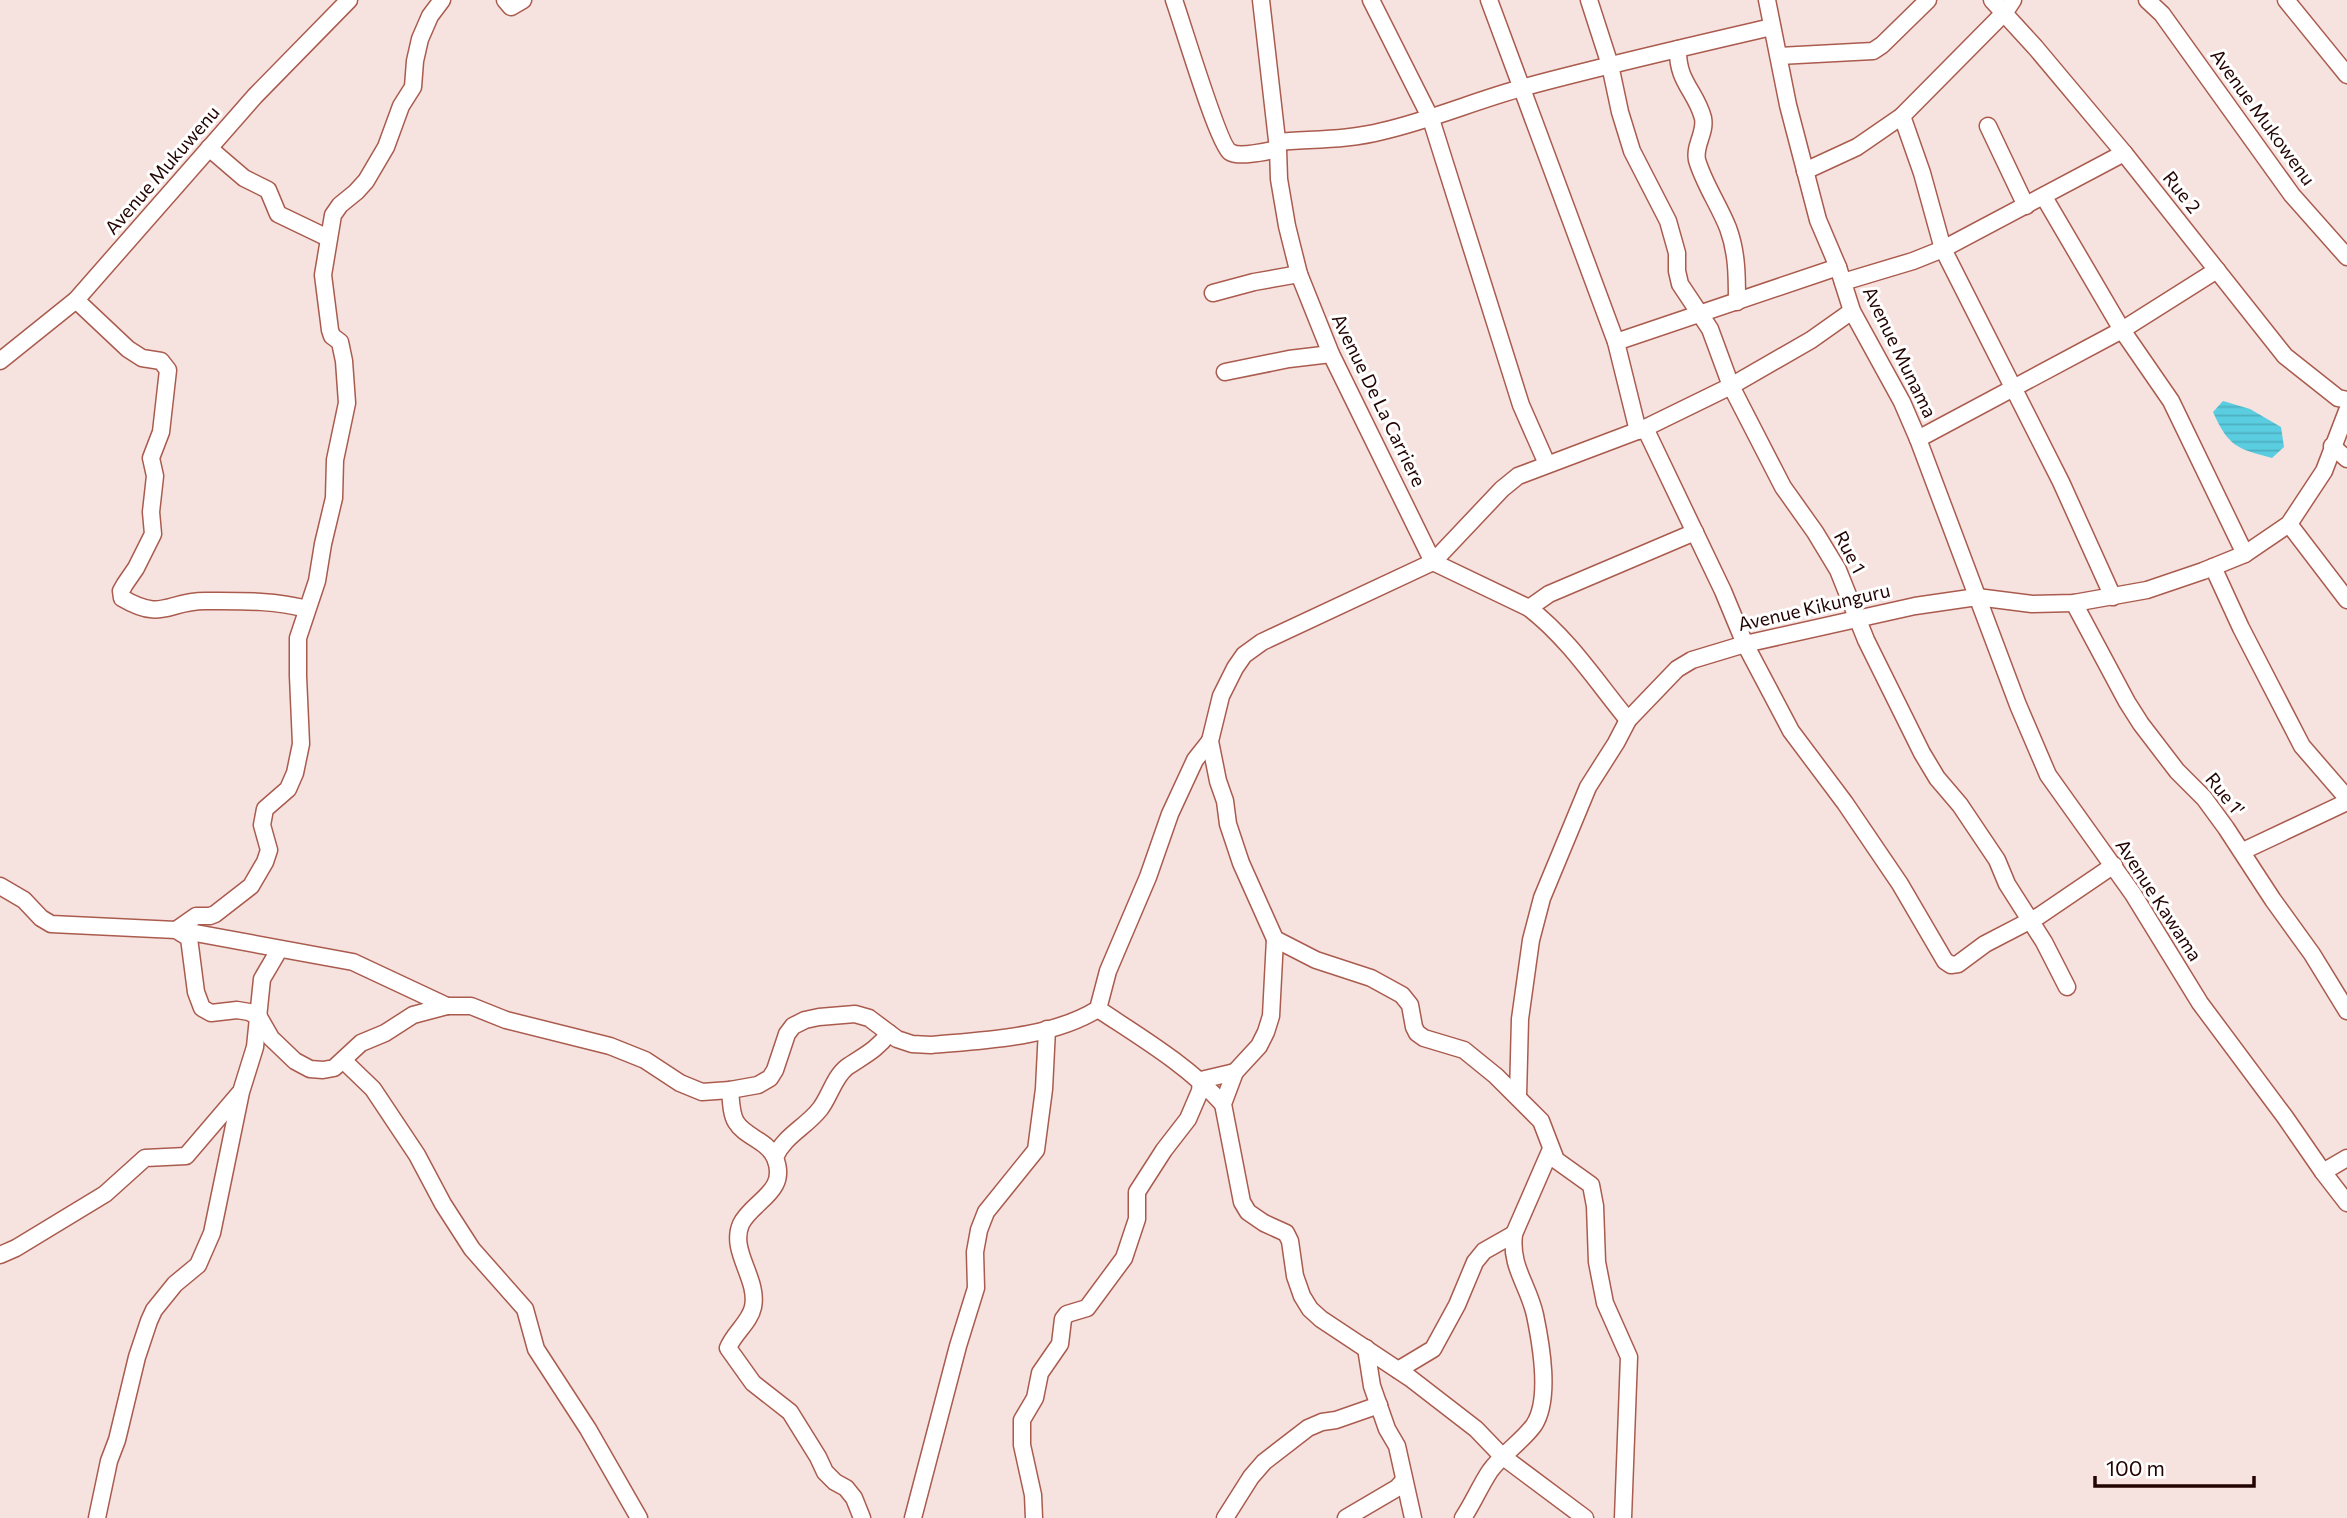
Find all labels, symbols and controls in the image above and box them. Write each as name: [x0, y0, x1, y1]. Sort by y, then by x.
street label: Avenue Mukowenu: [2206, 44, 2321, 189]
street label: Avenue Mukuwenu: [99, 101, 224, 239]
street label: Rue 2: [2159, 166, 2206, 217]
street label: Avenue Munama: [1859, 282, 1942, 421]
street label: Avenue De La Carriere: [1328, 310, 1431, 490]
street label: Rue 1: [1830, 526, 1871, 577]
street label: Avenue Kikunguru: [1736, 578, 1892, 635]
street label: Rue 1': [2201, 767, 2250, 820]
street label: Avenue Kawama: [2111, 834, 2207, 965]
scale bar: [2095, 1444, 2254, 1488]
text: 100 m: [2106, 1455, 2165, 1480]

